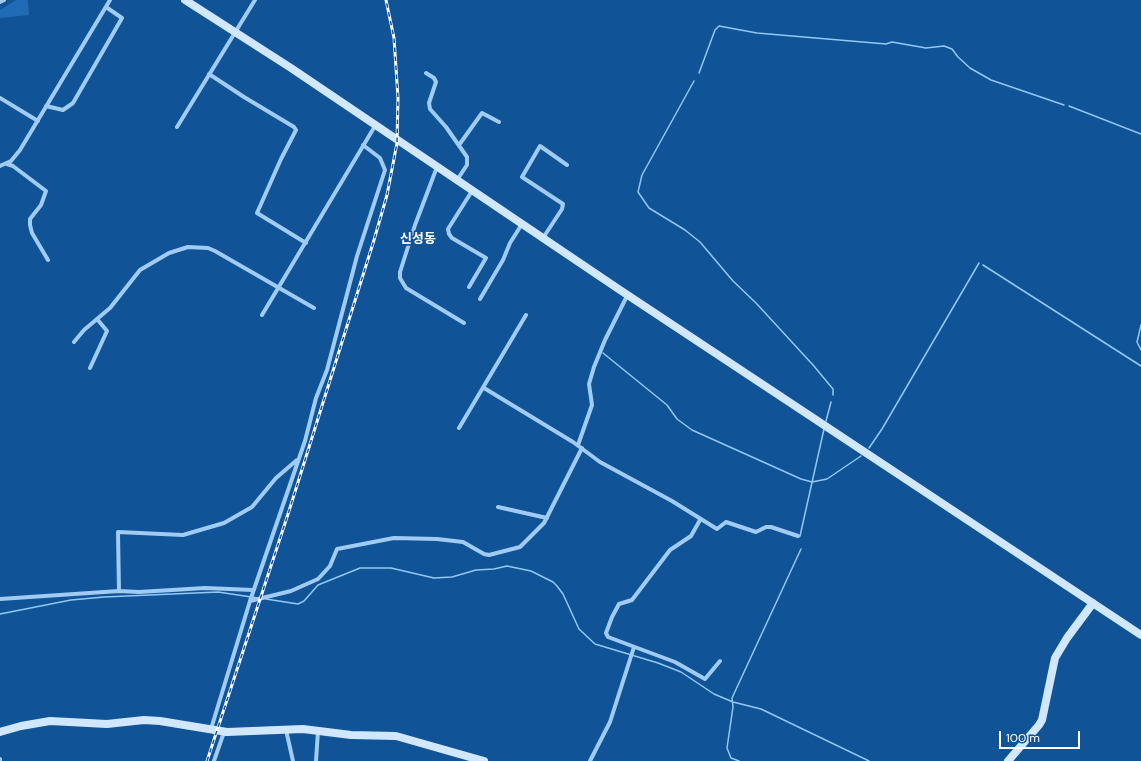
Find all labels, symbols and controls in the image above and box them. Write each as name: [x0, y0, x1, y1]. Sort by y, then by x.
district label: 신성동: [400, 232, 436, 248]
scale bar: [1001, 723, 1082, 749]
text: 100 m: [1006, 730, 1040, 746]

